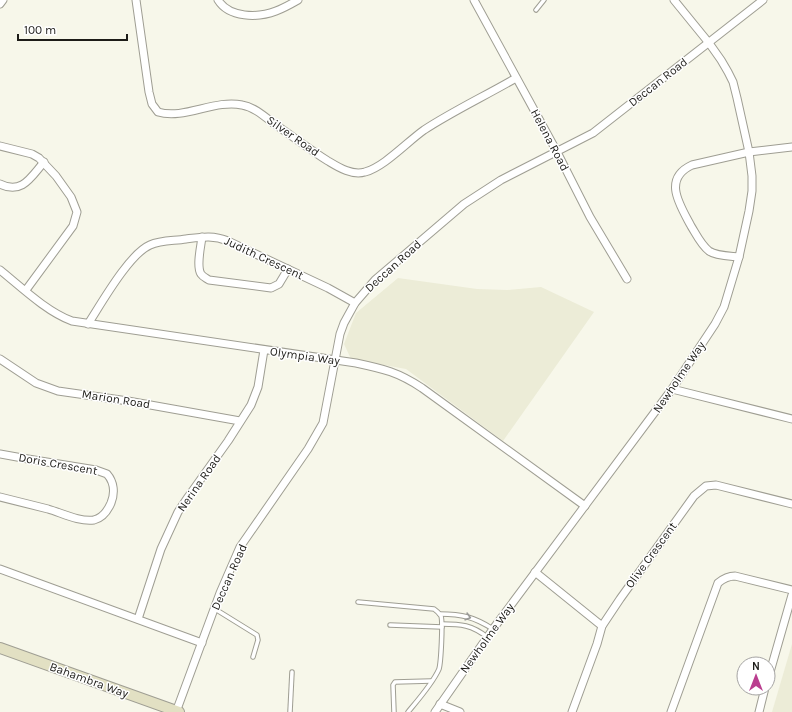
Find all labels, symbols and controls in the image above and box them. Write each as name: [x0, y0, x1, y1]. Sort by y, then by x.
scale bar: [18, 16, 127, 42]
text: 100 m: [24, 23, 56, 37]
street label: Deccan Road: [626, 55, 690, 109]
street label: Helena Road: [528, 107, 572, 173]
street label: Silver Road: [264, 113, 322, 159]
street label: Judith Crescent: [222, 234, 306, 283]
street label: Deccan Road: [362, 237, 424, 295]
street label: Newholme Way: [650, 338, 708, 415]
street label: Olympia Way: [269, 344, 341, 368]
street label: Marion Road: [81, 387, 151, 411]
street label: Doris Crescent: [17, 450, 99, 478]
street label: Nerina Road: [174, 452, 224, 514]
street label: Olive Crescent: [622, 519, 680, 591]
street label: Deccan Road: [208, 542, 250, 612]
street label: Newholme Way: [457, 600, 517, 676]
one-way arrow: [464, 612, 471, 621]
north arrow: [736, 656, 776, 696]
street label: Bahambra Way: [48, 659, 131, 701]
text: N: [752, 660, 760, 673]

